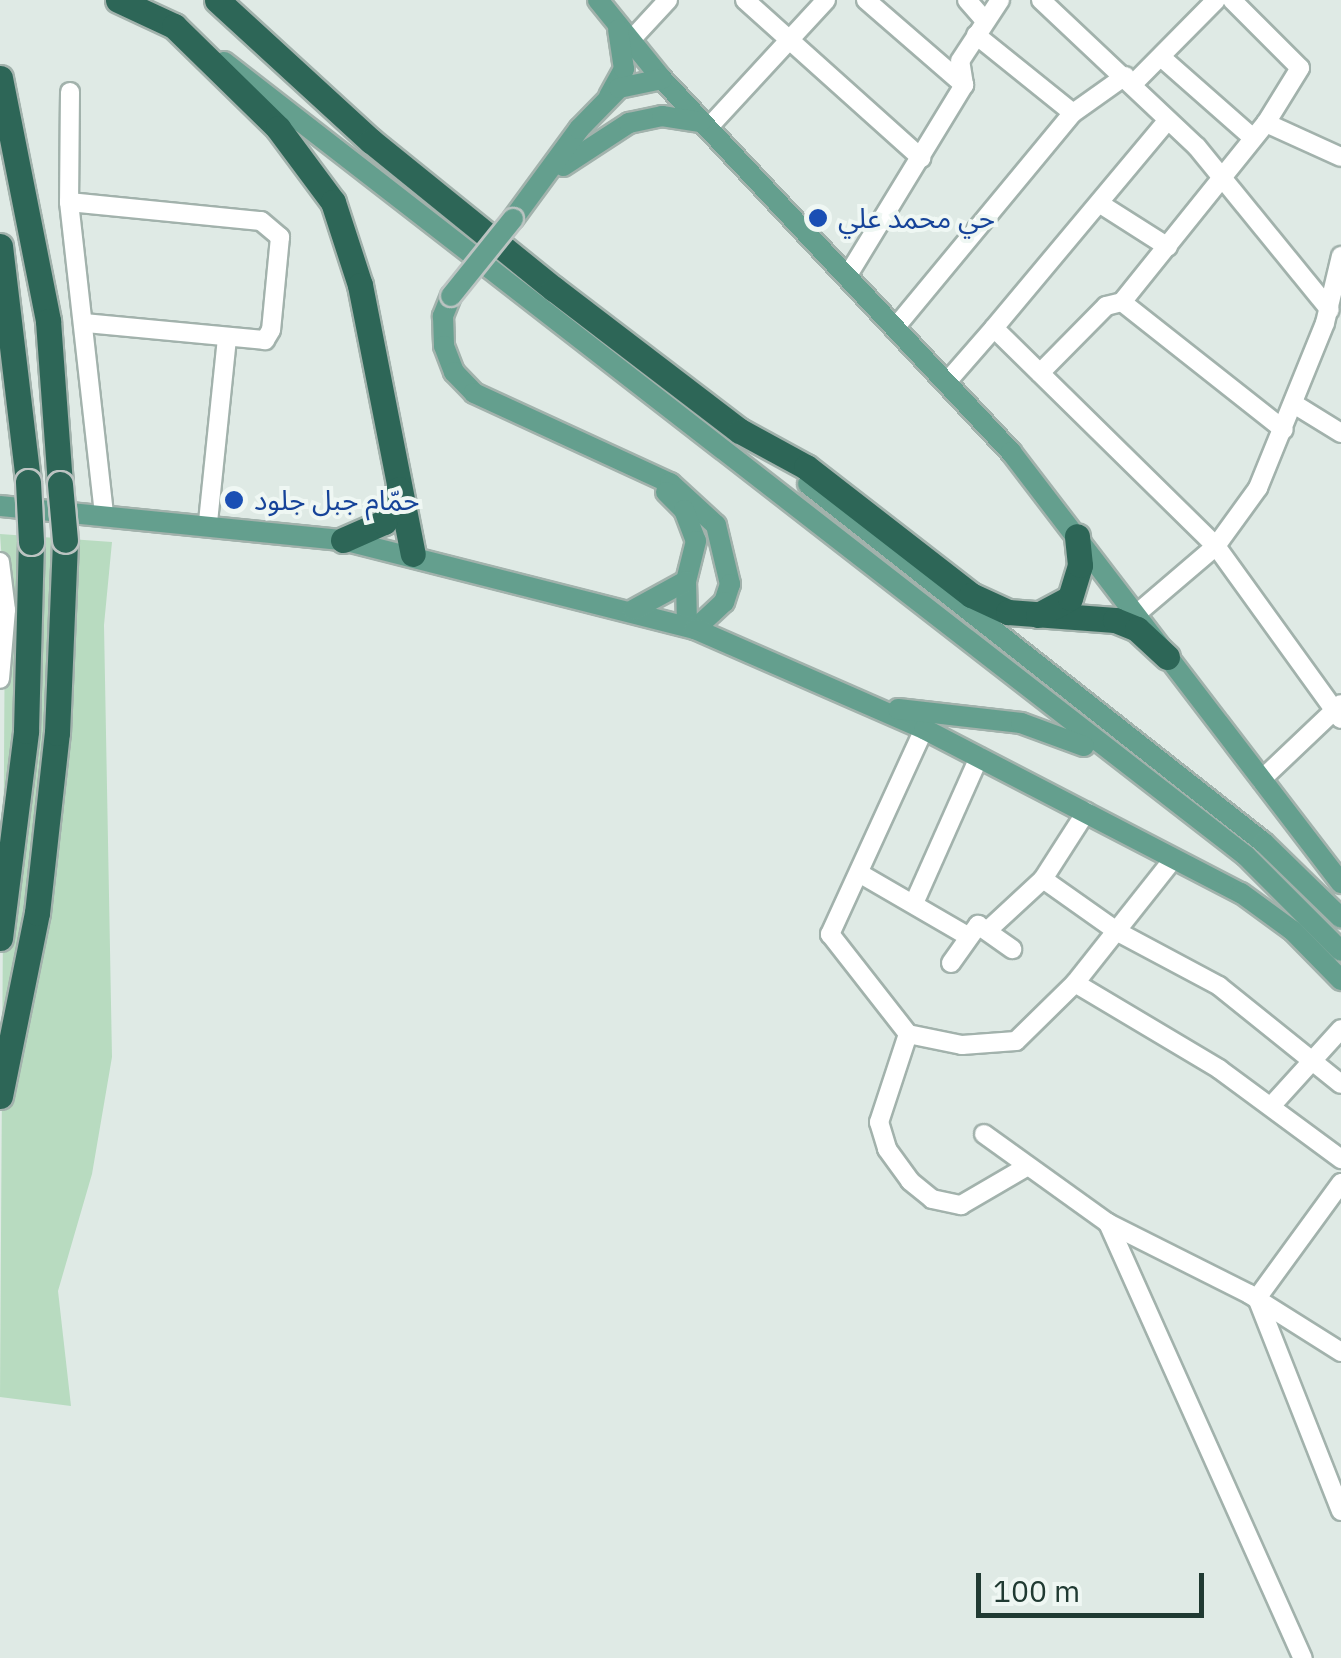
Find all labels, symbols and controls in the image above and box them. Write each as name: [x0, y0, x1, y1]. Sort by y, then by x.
place label: حي محمد علي: [838, 201, 995, 235]
marker: حي محمد علي: [807, 207, 829, 229]
place label: حمّام جبل جلود: [254, 483, 420, 517]
marker: حمّام جبل جلود: [223, 489, 245, 511]
scale bar: [981, 1553, 1208, 1615]
text: 100 m: [993, 1571, 1080, 1610]

